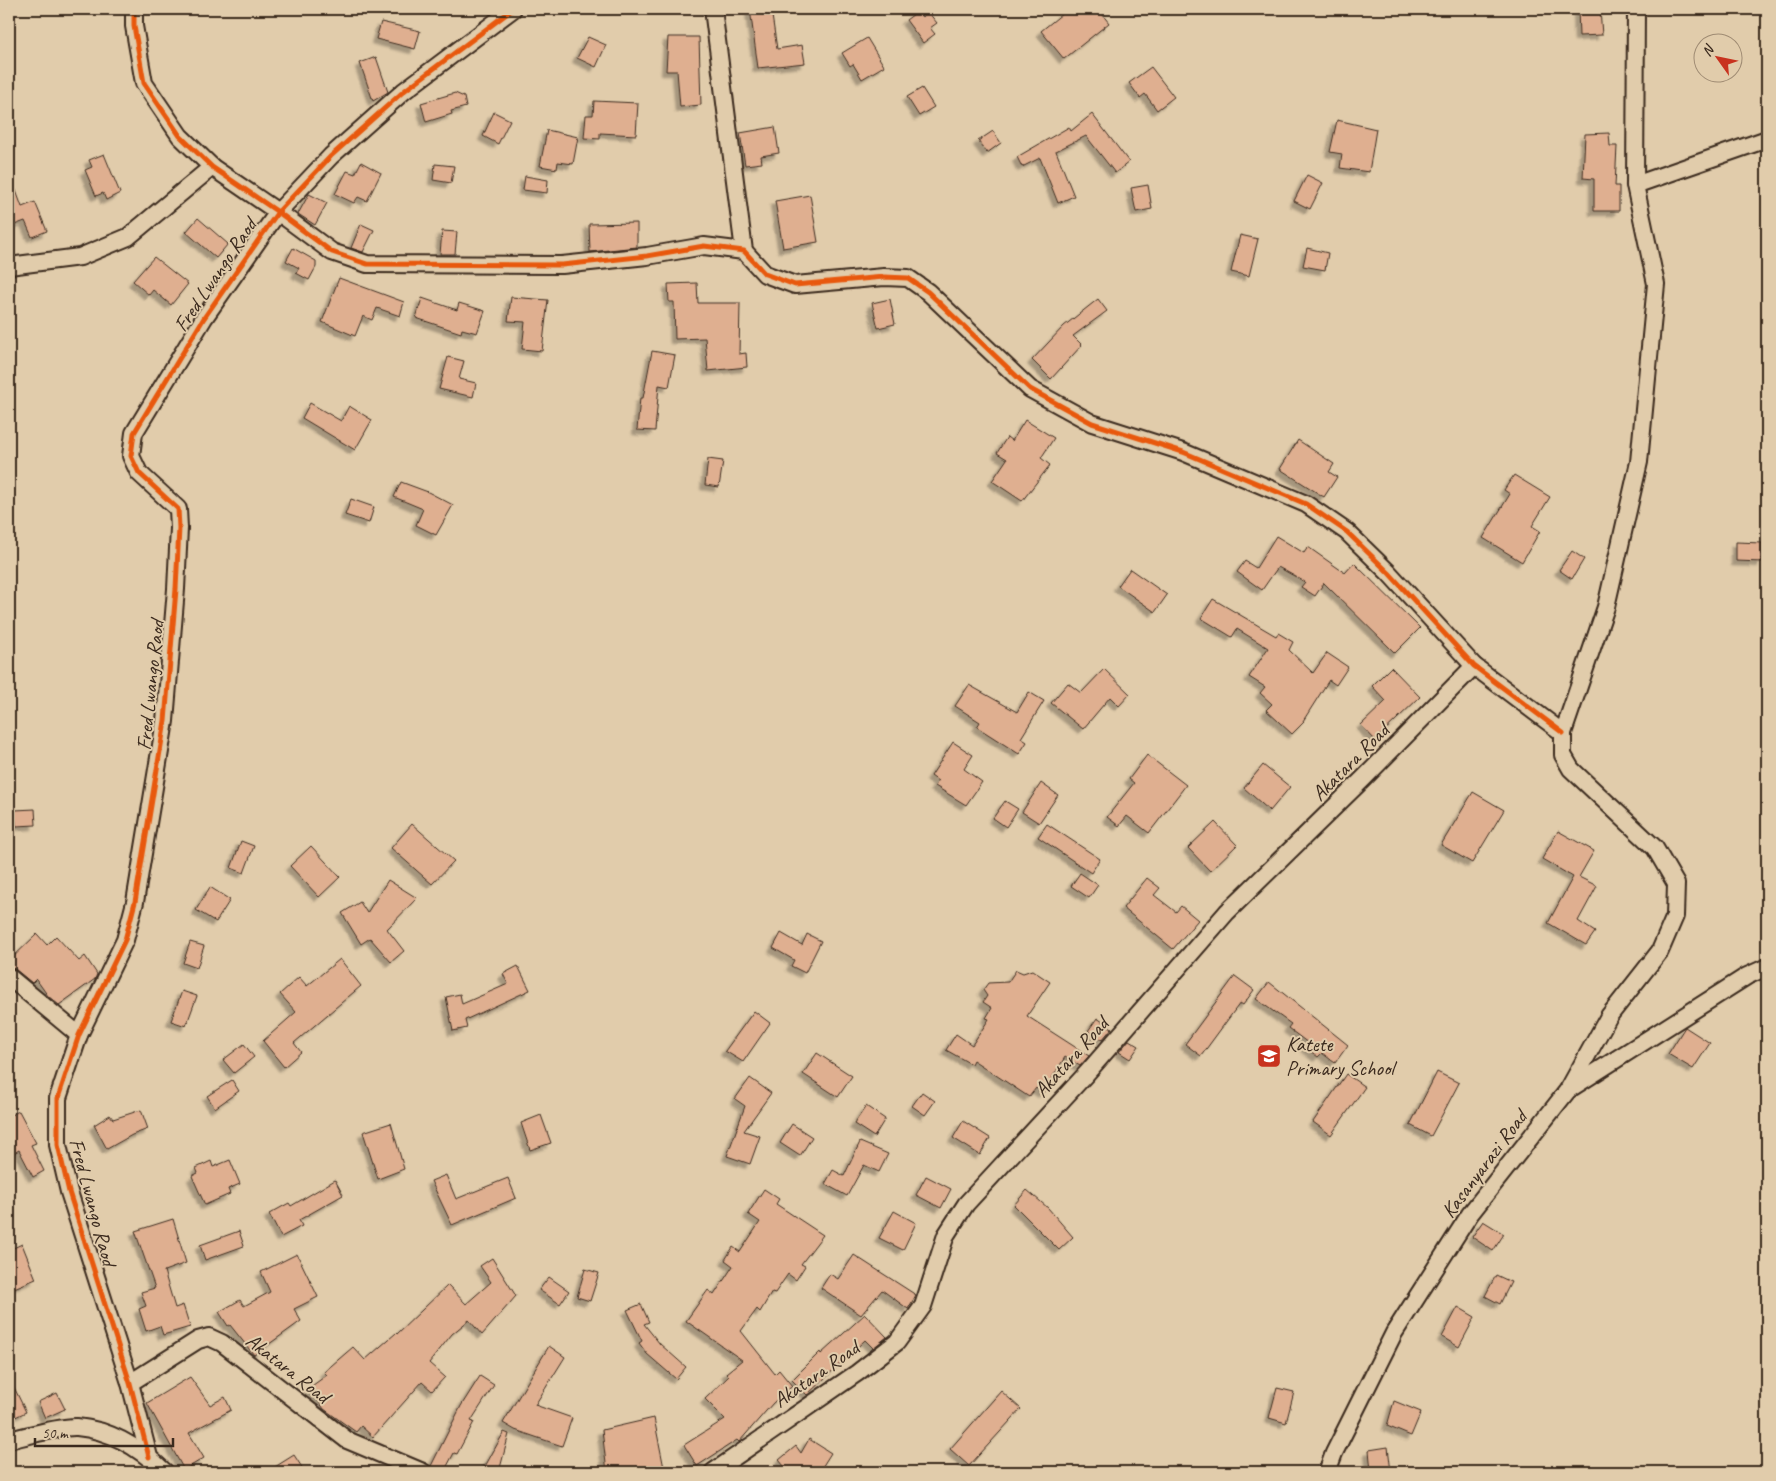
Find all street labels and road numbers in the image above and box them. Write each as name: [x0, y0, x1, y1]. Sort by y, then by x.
street label: Fred Lwango Raod: [168, 211, 264, 336]
street label: Fred Lwango Raod: [130, 616, 170, 751]
street label: Akatara Road: [1306, 715, 1397, 806]
street label: Akatara Road: [1028, 1009, 1116, 1103]
street label: Kasanyarazi Road: [1435, 1103, 1534, 1223]
street label: Fred Lwango Raod: [64, 1136, 123, 1271]
street label: Akatara Road: [241, 1327, 338, 1411]
street label: Akatara Road: [768, 1333, 867, 1413]

